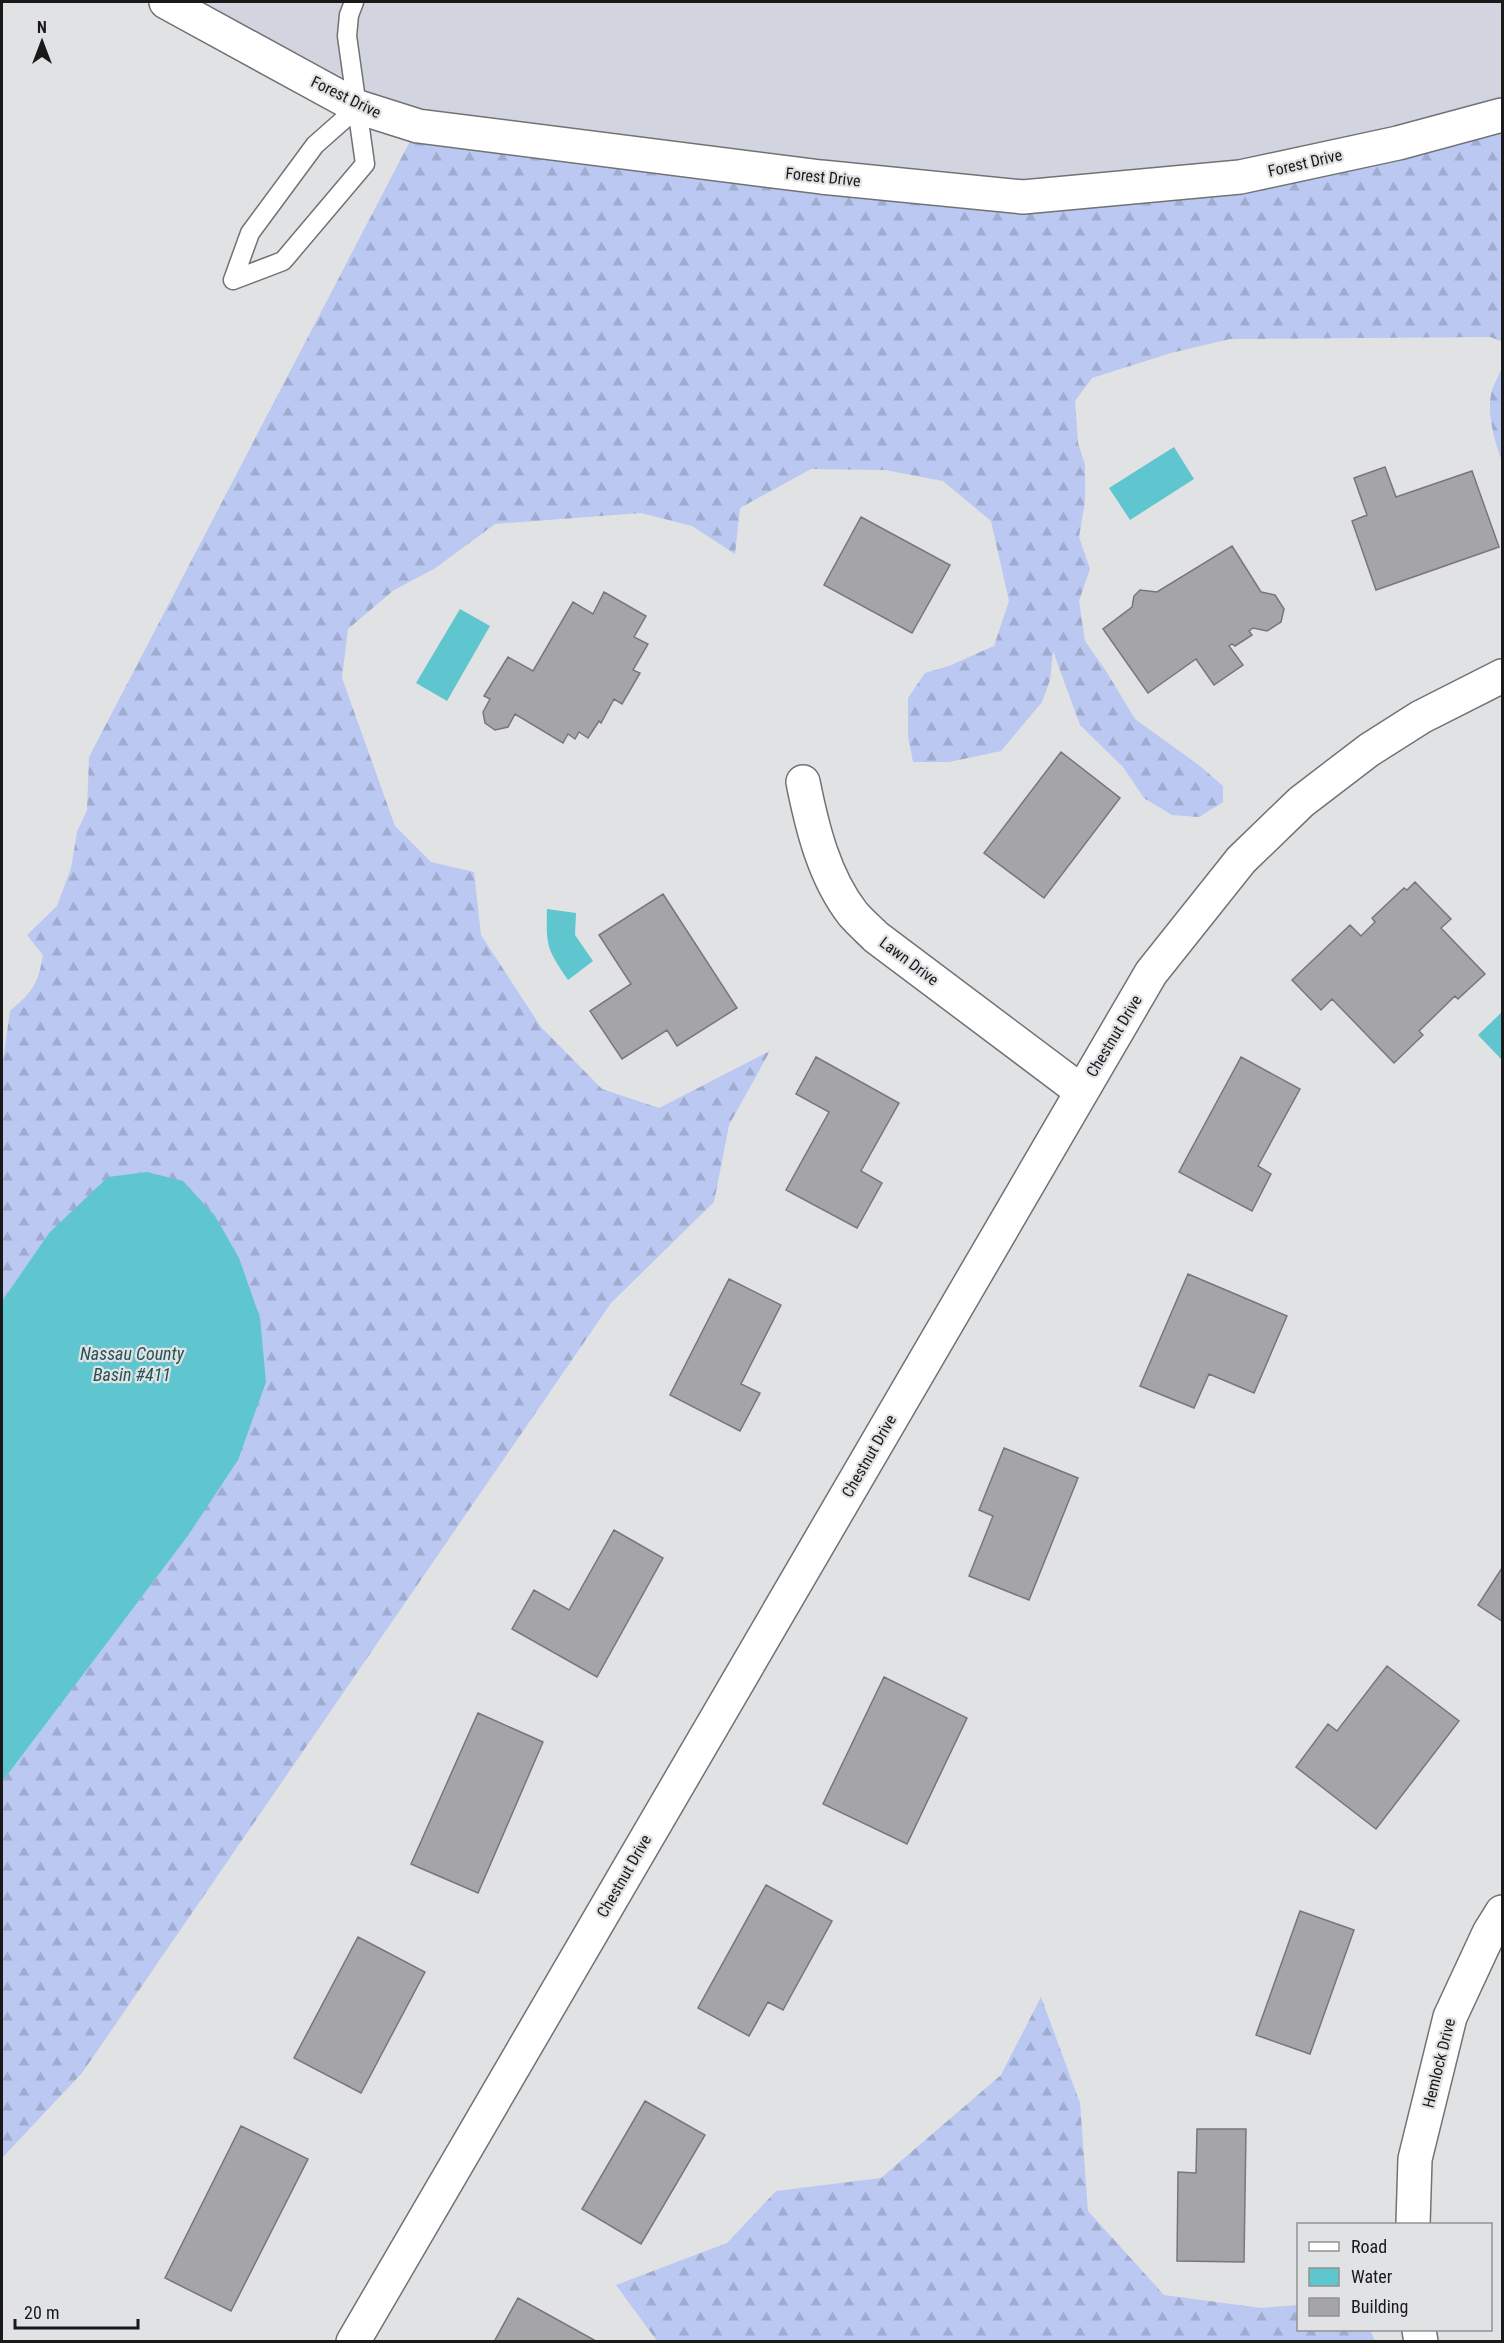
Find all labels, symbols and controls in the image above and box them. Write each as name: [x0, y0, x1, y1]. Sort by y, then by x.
north arrow: [12, 12, 72, 72]
text: N: [37, 18, 47, 37]
street label: Forest Drive: [308, 72, 384, 122]
street label: Forest Drive: [1266, 145, 1344, 181]
street label: Forest Drive: [785, 164, 861, 190]
street label: Lawn Drive: [876, 933, 942, 989]
street label: Chestnut Drive: [1082, 992, 1146, 1080]
water label: Nassau County Basin #411: [80, 1343, 185, 1385]
street label: Chestnut Drive: [838, 1411, 900, 1501]
street label: Chestnut Drive: [593, 1831, 655, 1921]
street label: Hemlock Drive: [1419, 2016, 1459, 2110]
legend: [1297, 2223, 1492, 2331]
text: Road: [1351, 2236, 1387, 2257]
text: Water: [1351, 2266, 1393, 2287]
scale bar: [15, 2292, 138, 2330]
text: Building: [1351, 2296, 1408, 2317]
text: 20 m: [24, 2302, 59, 2323]

